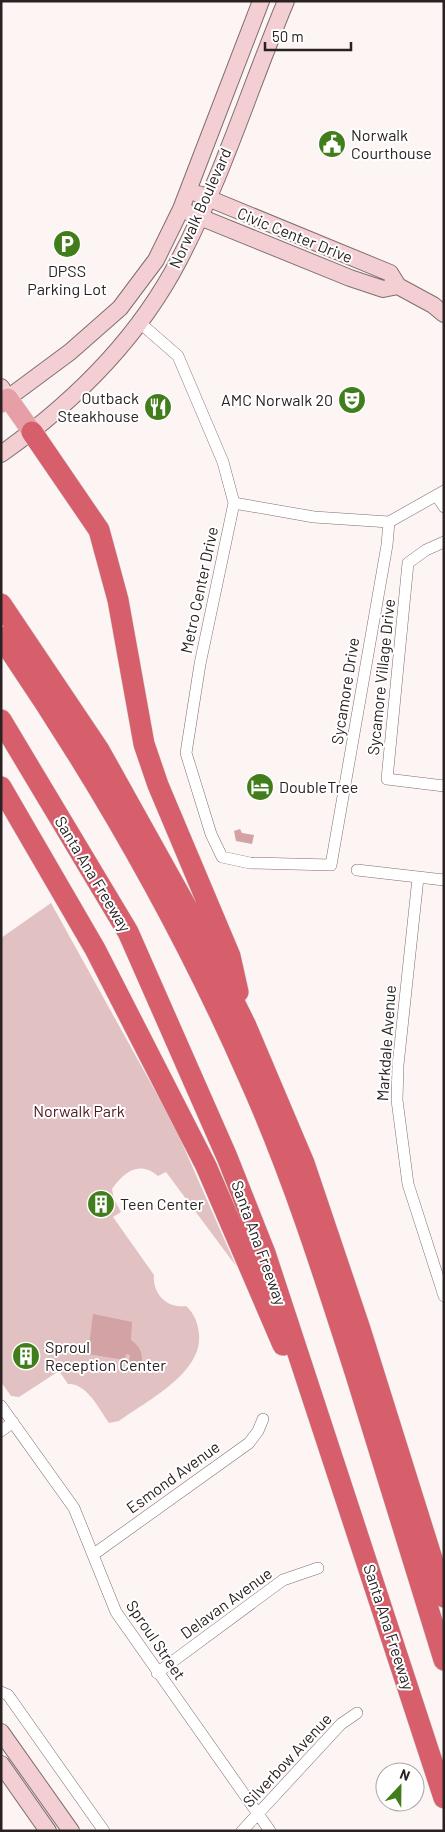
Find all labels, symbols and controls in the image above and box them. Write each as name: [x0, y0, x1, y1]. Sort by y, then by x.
scale bar: [265, 20, 351, 52]
text: 50 m: [272, 27, 304, 45]
place label: Norwalk Courthouse: [351, 125, 432, 162]
public building icon: Norwalk Courthouse: [317, 129, 347, 159]
street label: Norwalk Boulevard: [164, 145, 235, 271]
street label: Civic Center Drive: [235, 203, 356, 266]
parking icon: DPSS Parking Lot: [52, 229, 82, 259]
place label: DPSS Parking Lot: [27, 261, 107, 298]
theatre icon: AMC Norwalk 20: [337, 385, 367, 415]
place label: Outback Steakhouse: [57, 388, 139, 425]
place label: AMC Norwalk 20: [221, 390, 333, 409]
restaurant icon: Outback Steakhouse: [143, 392, 173, 422]
street label: Metro Center Drive: [176, 525, 221, 655]
street label: Sycamore Village Drive: [363, 598, 398, 756]
street label: Sycamore Drive: [327, 636, 362, 746]
hotel icon: DoubleTree: [245, 772, 275, 802]
place label: DoubleTree: [279, 777, 358, 796]
street label: Santa Ana Freeway: [51, 813, 136, 935]
street label: Markdale Avenue: [372, 984, 399, 1102]
park label: Norwalk Park: [33, 1101, 125, 1120]
street label: Santa Ana Freeway: [228, 1178, 291, 1308]
building icon: Teen Center: [86, 1189, 116, 1219]
place label: Teen Center: [120, 1194, 204, 1213]
place label: Sproul Reception Center: [45, 1337, 166, 1374]
building icon: Sproul Reception Center: [11, 1341, 41, 1371]
street label: Esmond Avenue: [122, 1436, 223, 1517]
street label: Santa Ana Freeway: [360, 1561, 419, 1693]
street label: Delavan Avenue: [176, 1563, 275, 1642]
street label: Sproul Street: [123, 1596, 190, 1683]
street label: Silverbow Avenue: [238, 1709, 335, 1811]
north arrow: [375, 1762, 425, 1812]
text: N: [398, 1765, 413, 1784]

